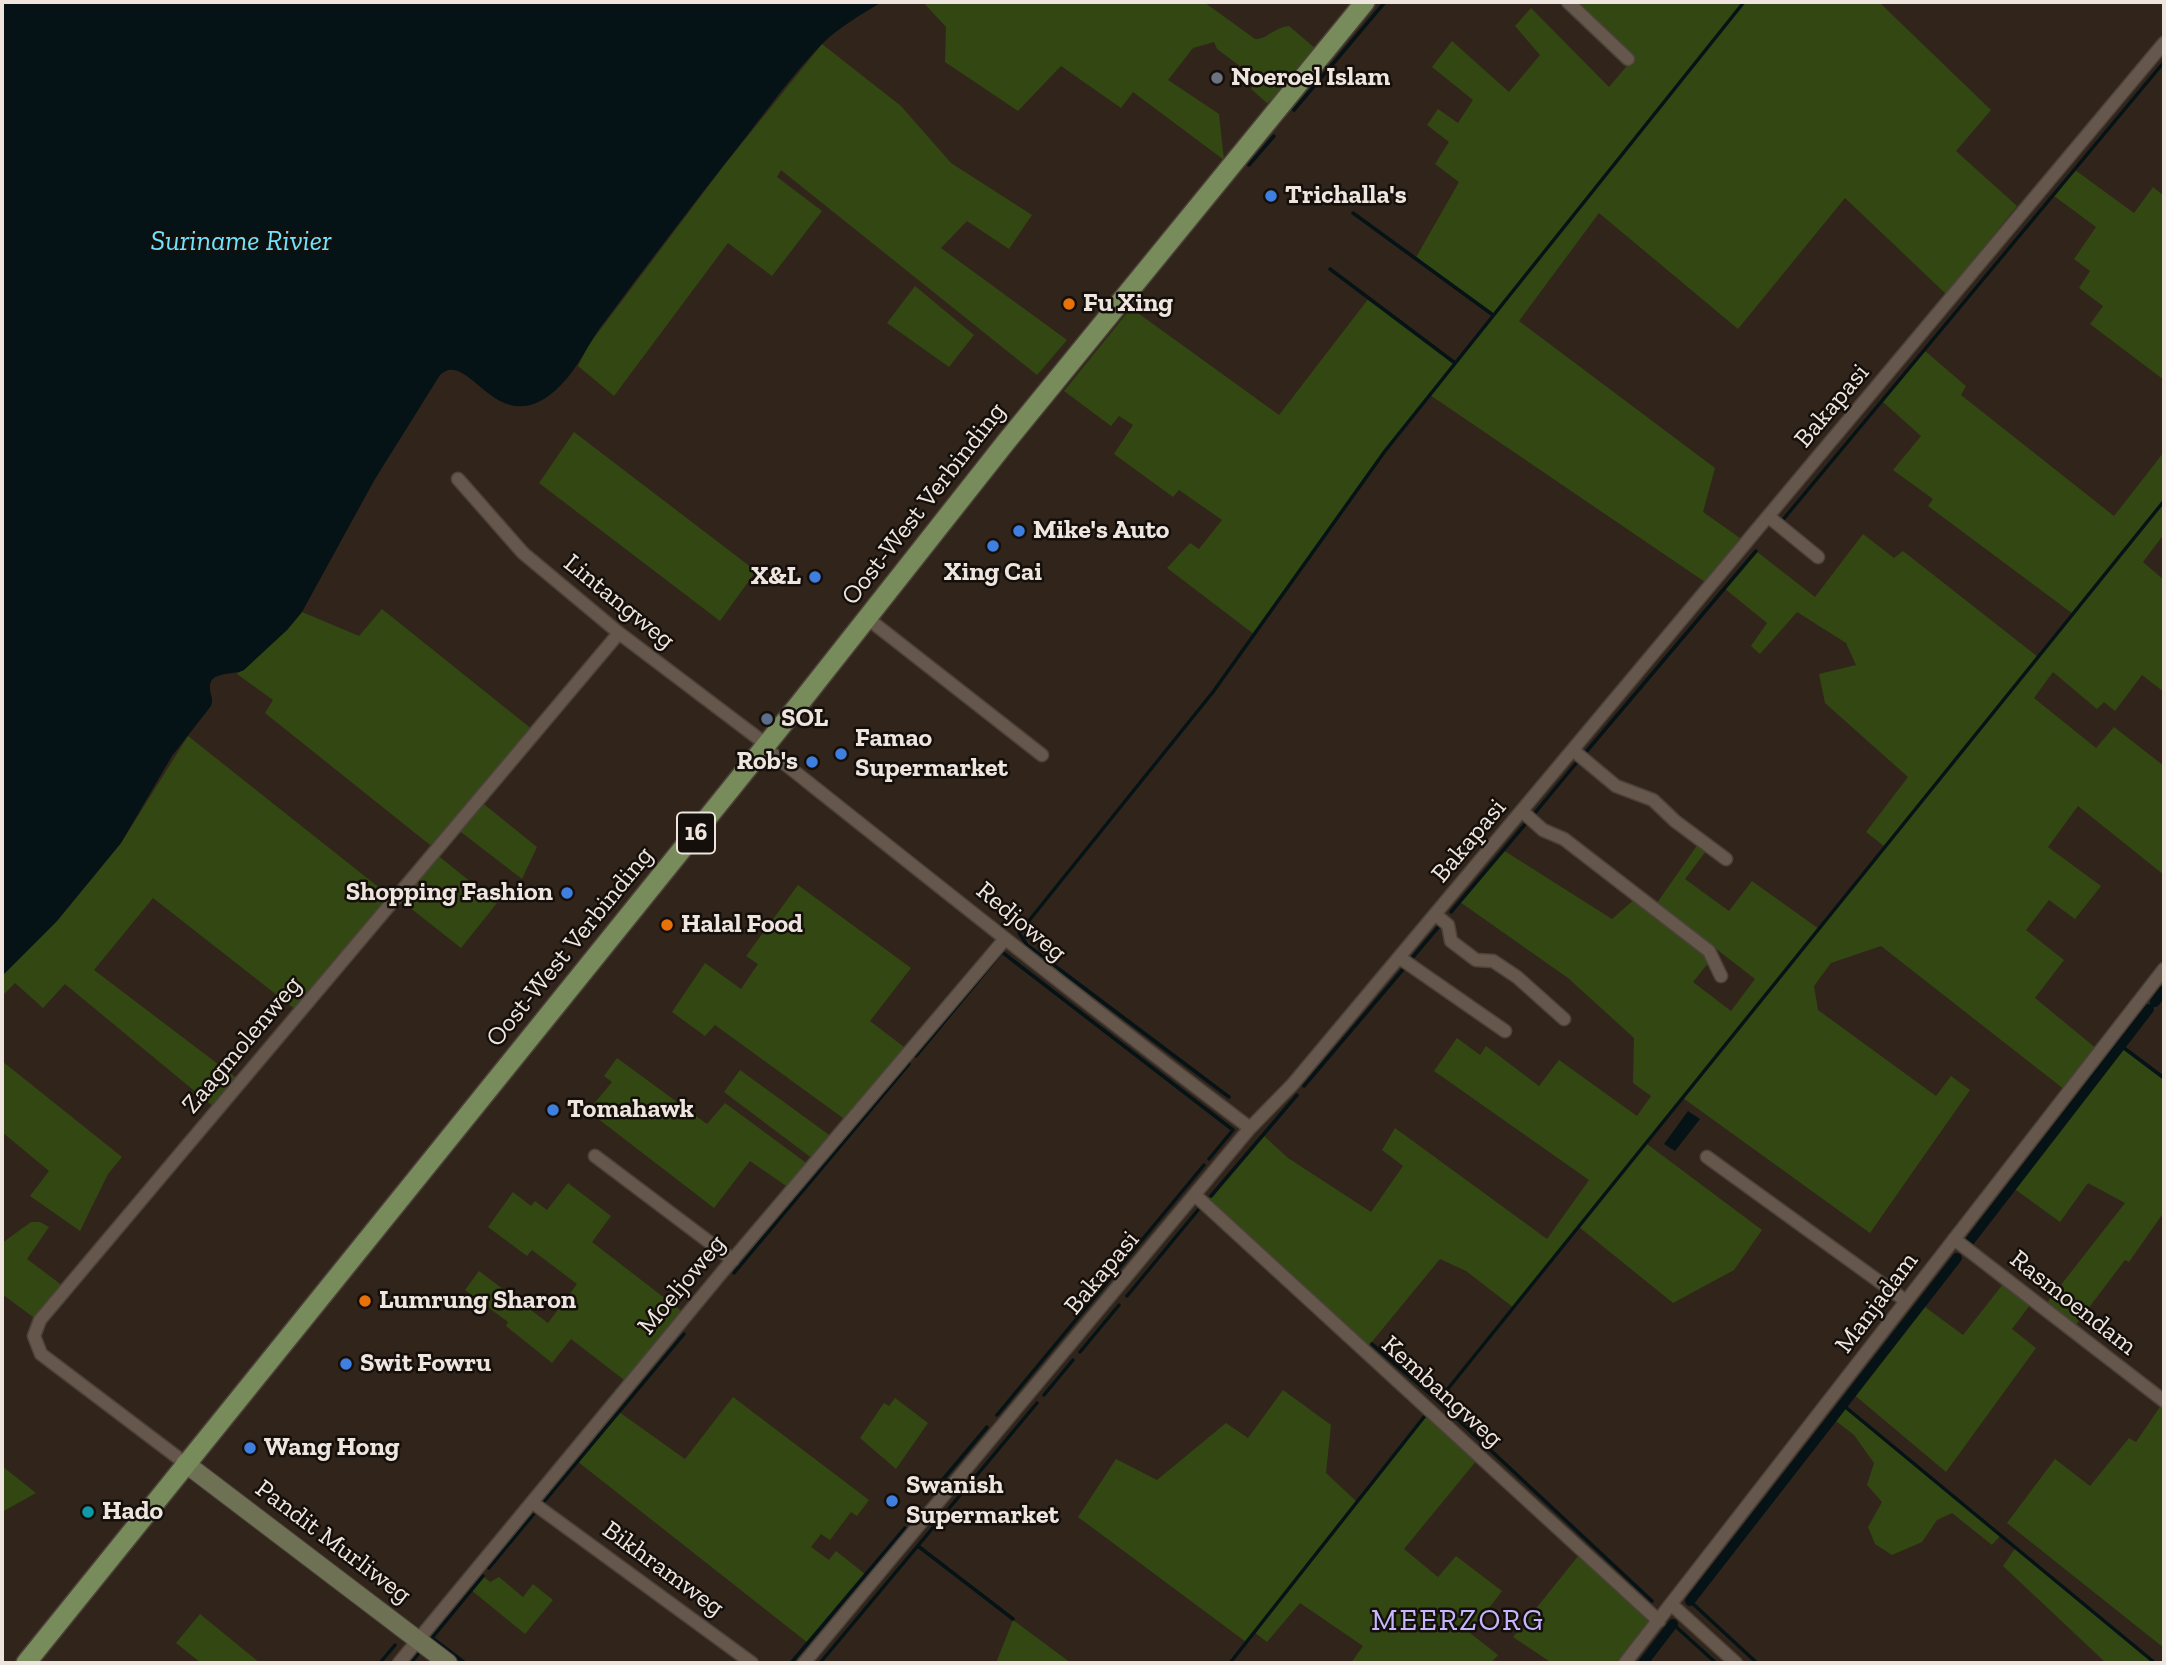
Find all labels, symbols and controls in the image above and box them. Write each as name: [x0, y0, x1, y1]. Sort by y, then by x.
place label: Noeroel Islam: [1231, 62, 1390, 94]
marker: Noeroel Islam: [1209, 70, 1225, 86]
place label: Trichalla's: [1285, 180, 1407, 212]
marker: Trichalla's: [1263, 188, 1279, 204]
water label: Suriname Rivier: [150, 225, 332, 259]
place label: Fu Xing: [1083, 288, 1173, 320]
marker: Fu Xing: [1061, 296, 1077, 312]
street label: Bakapasi: [1788, 358, 1876, 454]
street label: Oost-West Verbinding: [835, 397, 1013, 611]
place label: Mike's Auto: [1033, 515, 1169, 547]
marker: Mike's Auto: [1011, 523, 1027, 539]
marker: Xing Cai: [985, 538, 1001, 554]
street label: Lintangweg: [557, 548, 681, 656]
place label: Xing Cai: [944, 557, 1042, 589]
place label: X&L: [751, 561, 801, 593]
marker: X&L: [807, 569, 823, 585]
place label: SOL: [781, 703, 828, 735]
marker: SOL: [759, 711, 775, 727]
place label: Famao Supermarket: [855, 723, 1008, 784]
place label: Rob's: [737, 746, 798, 778]
marker: Famao Supermarket: [833, 746, 849, 762]
marker: Rob's: [804, 754, 820, 770]
street label: Bakapasi: [1425, 793, 1513, 889]
road number: 16: [677, 812, 715, 854]
street label: Oost-West Verbinding: [480, 841, 660, 1053]
street label: Redjoweg: [970, 875, 1072, 969]
place label: Shopping Fashion: [346, 877, 553, 909]
marker: Shopping Fashion: [559, 885, 575, 901]
place label: Halal Food: [681, 909, 803, 941]
marker: Halal Food: [659, 917, 675, 933]
street label: Zaagmolenweg: [175, 970, 309, 1120]
place label: Tomahawk: [567, 1094, 694, 1126]
marker: Tomahawk: [545, 1102, 561, 1118]
street label: Bakapasi: [1058, 1225, 1146, 1321]
street label: Moeljoweg: [631, 1229, 733, 1341]
street label: Rasmoendam: [2003, 1244, 2143, 1362]
street label: Manjadam: [1829, 1246, 1925, 1360]
place label: Lumrung Sharon: [379, 1285, 576, 1317]
marker: Lumrung Sharon: [357, 1293, 373, 1309]
street label: Kembangweg: [1375, 1329, 1509, 1455]
place label: Swit Fowru: [360, 1348, 491, 1380]
marker: Swit Fowru: [338, 1356, 354, 1372]
place label: Wang Hong: [264, 1432, 400, 1464]
marker: Wang Hong: [242, 1440, 258, 1456]
place label: Swanish Supermarket: [906, 1470, 1059, 1532]
street label: Pandit Murliweg: [249, 1473, 417, 1611]
marker: Swanish Supermarket: [884, 1493, 900, 1509]
place label: Hado: [102, 1496, 163, 1528]
marker: Hado: [80, 1504, 96, 1520]
street label: Bikhramweg: [596, 1514, 730, 1624]
district label: MEERZORG: [1372, 1603, 1544, 1639]

